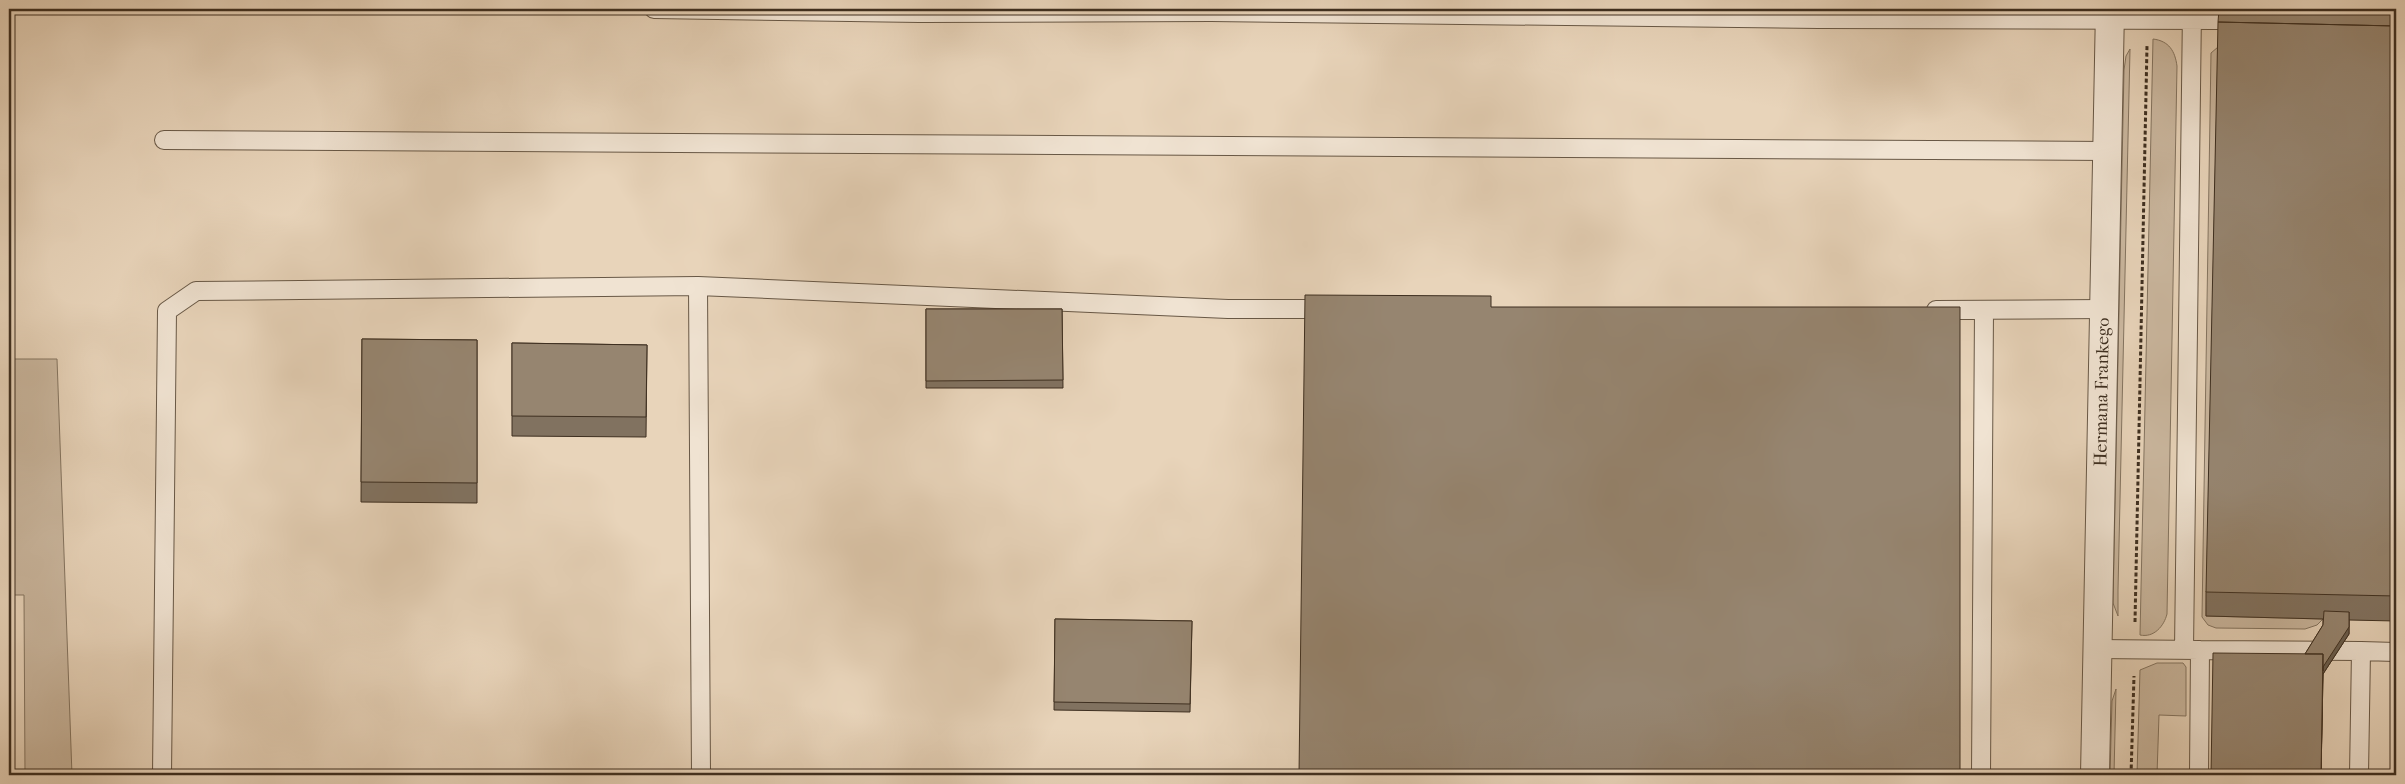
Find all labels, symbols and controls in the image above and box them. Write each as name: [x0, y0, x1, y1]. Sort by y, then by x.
street label: Hermana Frankego: [2090, 317, 2114, 467]

